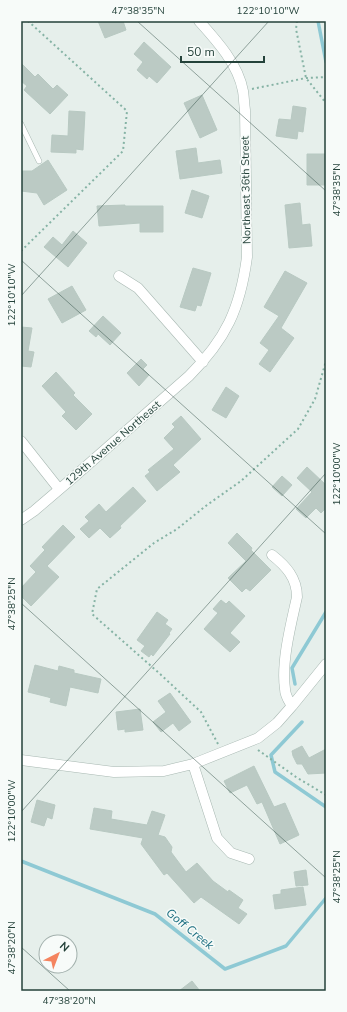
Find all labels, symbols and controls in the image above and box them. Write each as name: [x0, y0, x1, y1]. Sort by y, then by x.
text: 47°38'35"N: [111, 4, 165, 18]
text: 122°10'10"W: [237, 4, 299, 18]
scale bar: [181, 38, 264, 64]
text: 50 m: [187, 44, 215, 60]
street label: Northeast 36th Street: [238, 136, 254, 244]
text: 47°38'35"N: [330, 163, 344, 217]
text: 122°10'10"W: [5, 264, 19, 326]
street label: 129th Avenue Northeast: [62, 397, 164, 489]
text: 122°10'00"W: [330, 443, 344, 505]
text: 47°38'25"N: [5, 577, 19, 631]
text: 122°10'00"W: [5, 780, 19, 842]
text: 47°38'25"N: [330, 850, 344, 904]
water label: Goff Creek: [163, 905, 218, 954]
text: 47°38'20"N: [5, 921, 19, 975]
north arrow: [38, 934, 78, 974]
text: N: [56, 939, 72, 955]
text: 47°38'20"N: [42, 994, 96, 1008]

